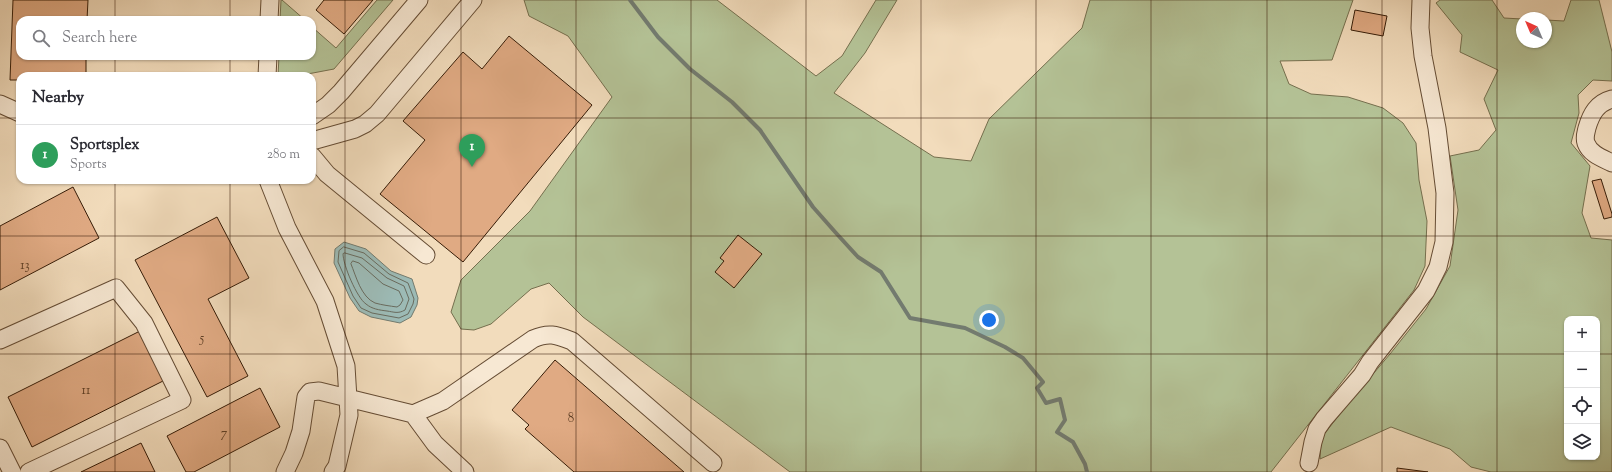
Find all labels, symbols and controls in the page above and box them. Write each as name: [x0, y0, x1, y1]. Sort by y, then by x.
north arrow: [1516, 12, 1552, 48]
search box: [16, 16, 316, 60]
icon: search: [30, 27, 52, 49]
text: Search here: [62, 28, 137, 49]
text: Nearby: [32, 86, 84, 110]
pin: 1: [459, 134, 485, 167]
text: Sportsplex: [70, 135, 139, 156]
text: 1: [43, 146, 47, 164]
text: 280 m: [267, 146, 300, 164]
text: Sports: [70, 156, 107, 174]
house number: 13: [20, 257, 30, 275]
your location: [979, 310, 999, 330]
map controls: [1564, 316, 1600, 460]
button: +: [1564, 316, 1600, 352]
house number: 5: [199, 330, 205, 348]
button: −: [1564, 352, 1600, 388]
house number: 11: [82, 382, 91, 400]
button: locate: [1564, 388, 1600, 424]
house number: 8: [568, 410, 574, 428]
button: layers: [1564, 424, 1600, 460]
house number: 7: [221, 425, 228, 443]

